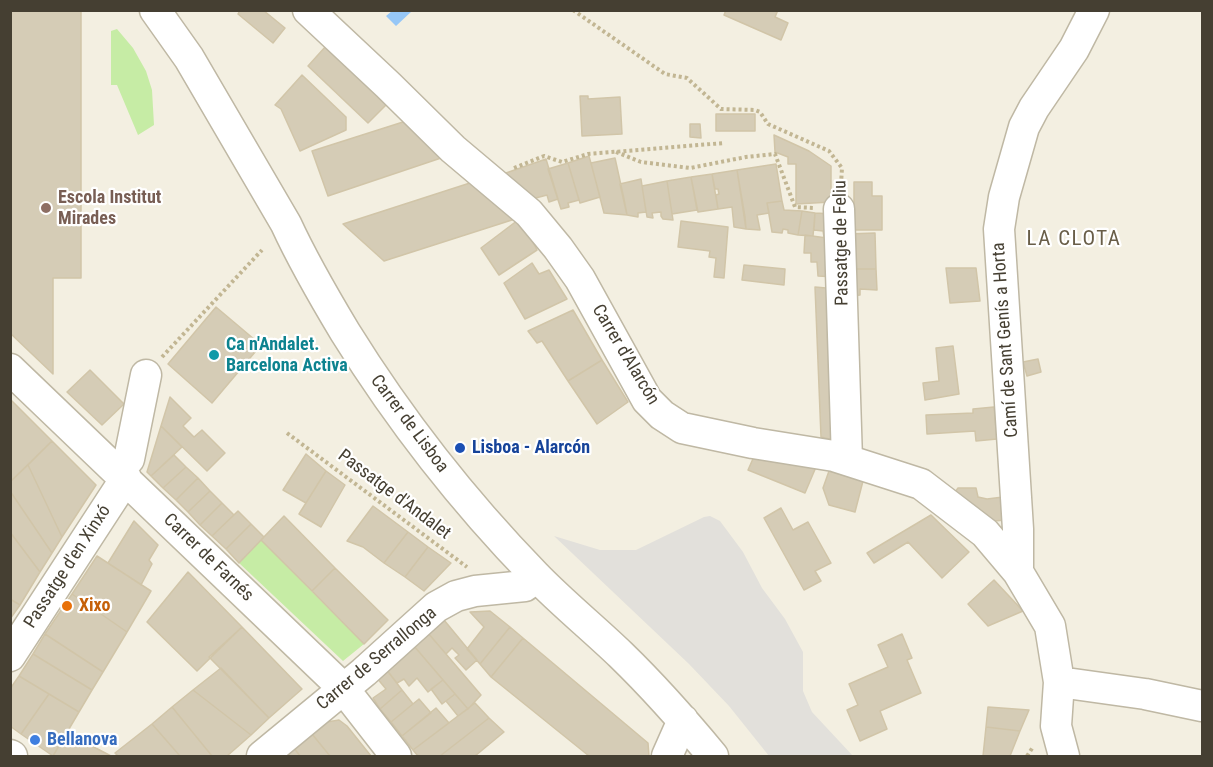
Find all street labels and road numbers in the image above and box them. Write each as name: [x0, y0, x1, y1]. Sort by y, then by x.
street label: Passatge de Feliu: [830, 180, 854, 306]
street label: Camí de Sant Genís a Horta: [988, 242, 1024, 438]
street label: Carrer d'Alarcón: [587, 301, 663, 409]
street label: Carrer de Lisboa: [365, 371, 453, 477]
street label: Passatge d'Andalet: [333, 445, 455, 545]
street label: Passatge d'en Xinxó: [20, 501, 116, 633]
street label: Carrer de Farnés: [158, 510, 258, 606]
street label: Carrer de Serrallonga: [313, 603, 441, 715]

